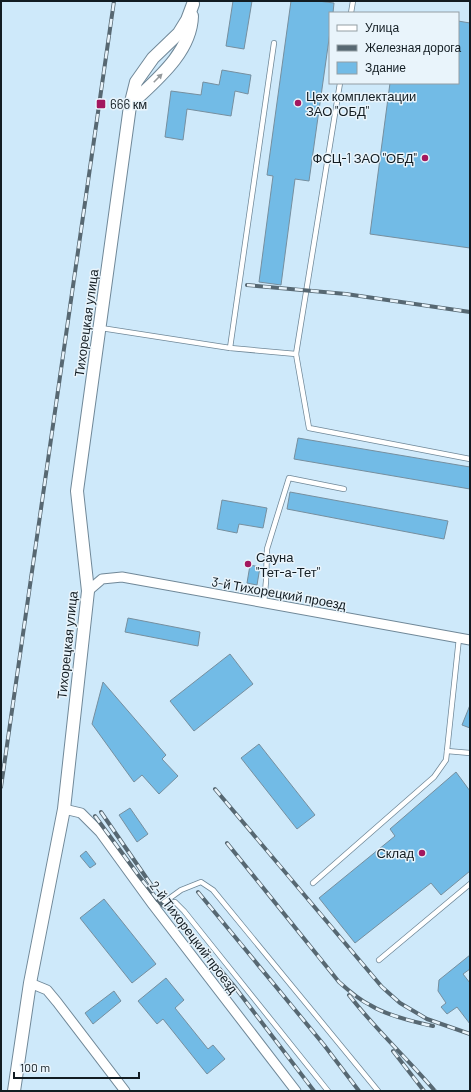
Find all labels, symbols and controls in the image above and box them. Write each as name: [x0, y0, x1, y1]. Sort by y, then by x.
legend: [329, 12, 459, 84]
text: Улица: [365, 20, 399, 35]
text: Железная дорога: [365, 40, 461, 55]
text: Здание: [365, 60, 406, 75]
one-way arrow: [153, 73, 163, 83]
place label: Цех комплектации ЗАО "ОБД": [306, 88, 416, 119]
place label: 666 км: [110, 96, 147, 112]
marker: 666 км: [95, 98, 107, 110]
marker: Цех комплектации ЗАО "ОБД": [293, 98, 303, 108]
place label: ФСЦ-1 ЗАО "ОБД": [313, 150, 418, 166]
marker: ФСЦ-1 ЗАО "ОБД": [420, 153, 430, 163]
street label: Тихорецкая улица: [71, 267, 102, 378]
place label: Сауна "Тет-а-Тет": [256, 549, 321, 580]
marker: Сауна "Тет-а-Тет": [243, 559, 253, 569]
street label: 3-й Тихорецкий проезд: [210, 573, 348, 613]
street label: Тихорецкая улица: [53, 589, 81, 700]
place label: Склад: [376, 845, 414, 861]
marker: Склад: [417, 848, 427, 858]
street label: 2-й Тихорецкий проезд: [147, 878, 242, 997]
scale bar: [14, 1054, 139, 1080]
text: 100 m: [20, 1060, 50, 1074]

